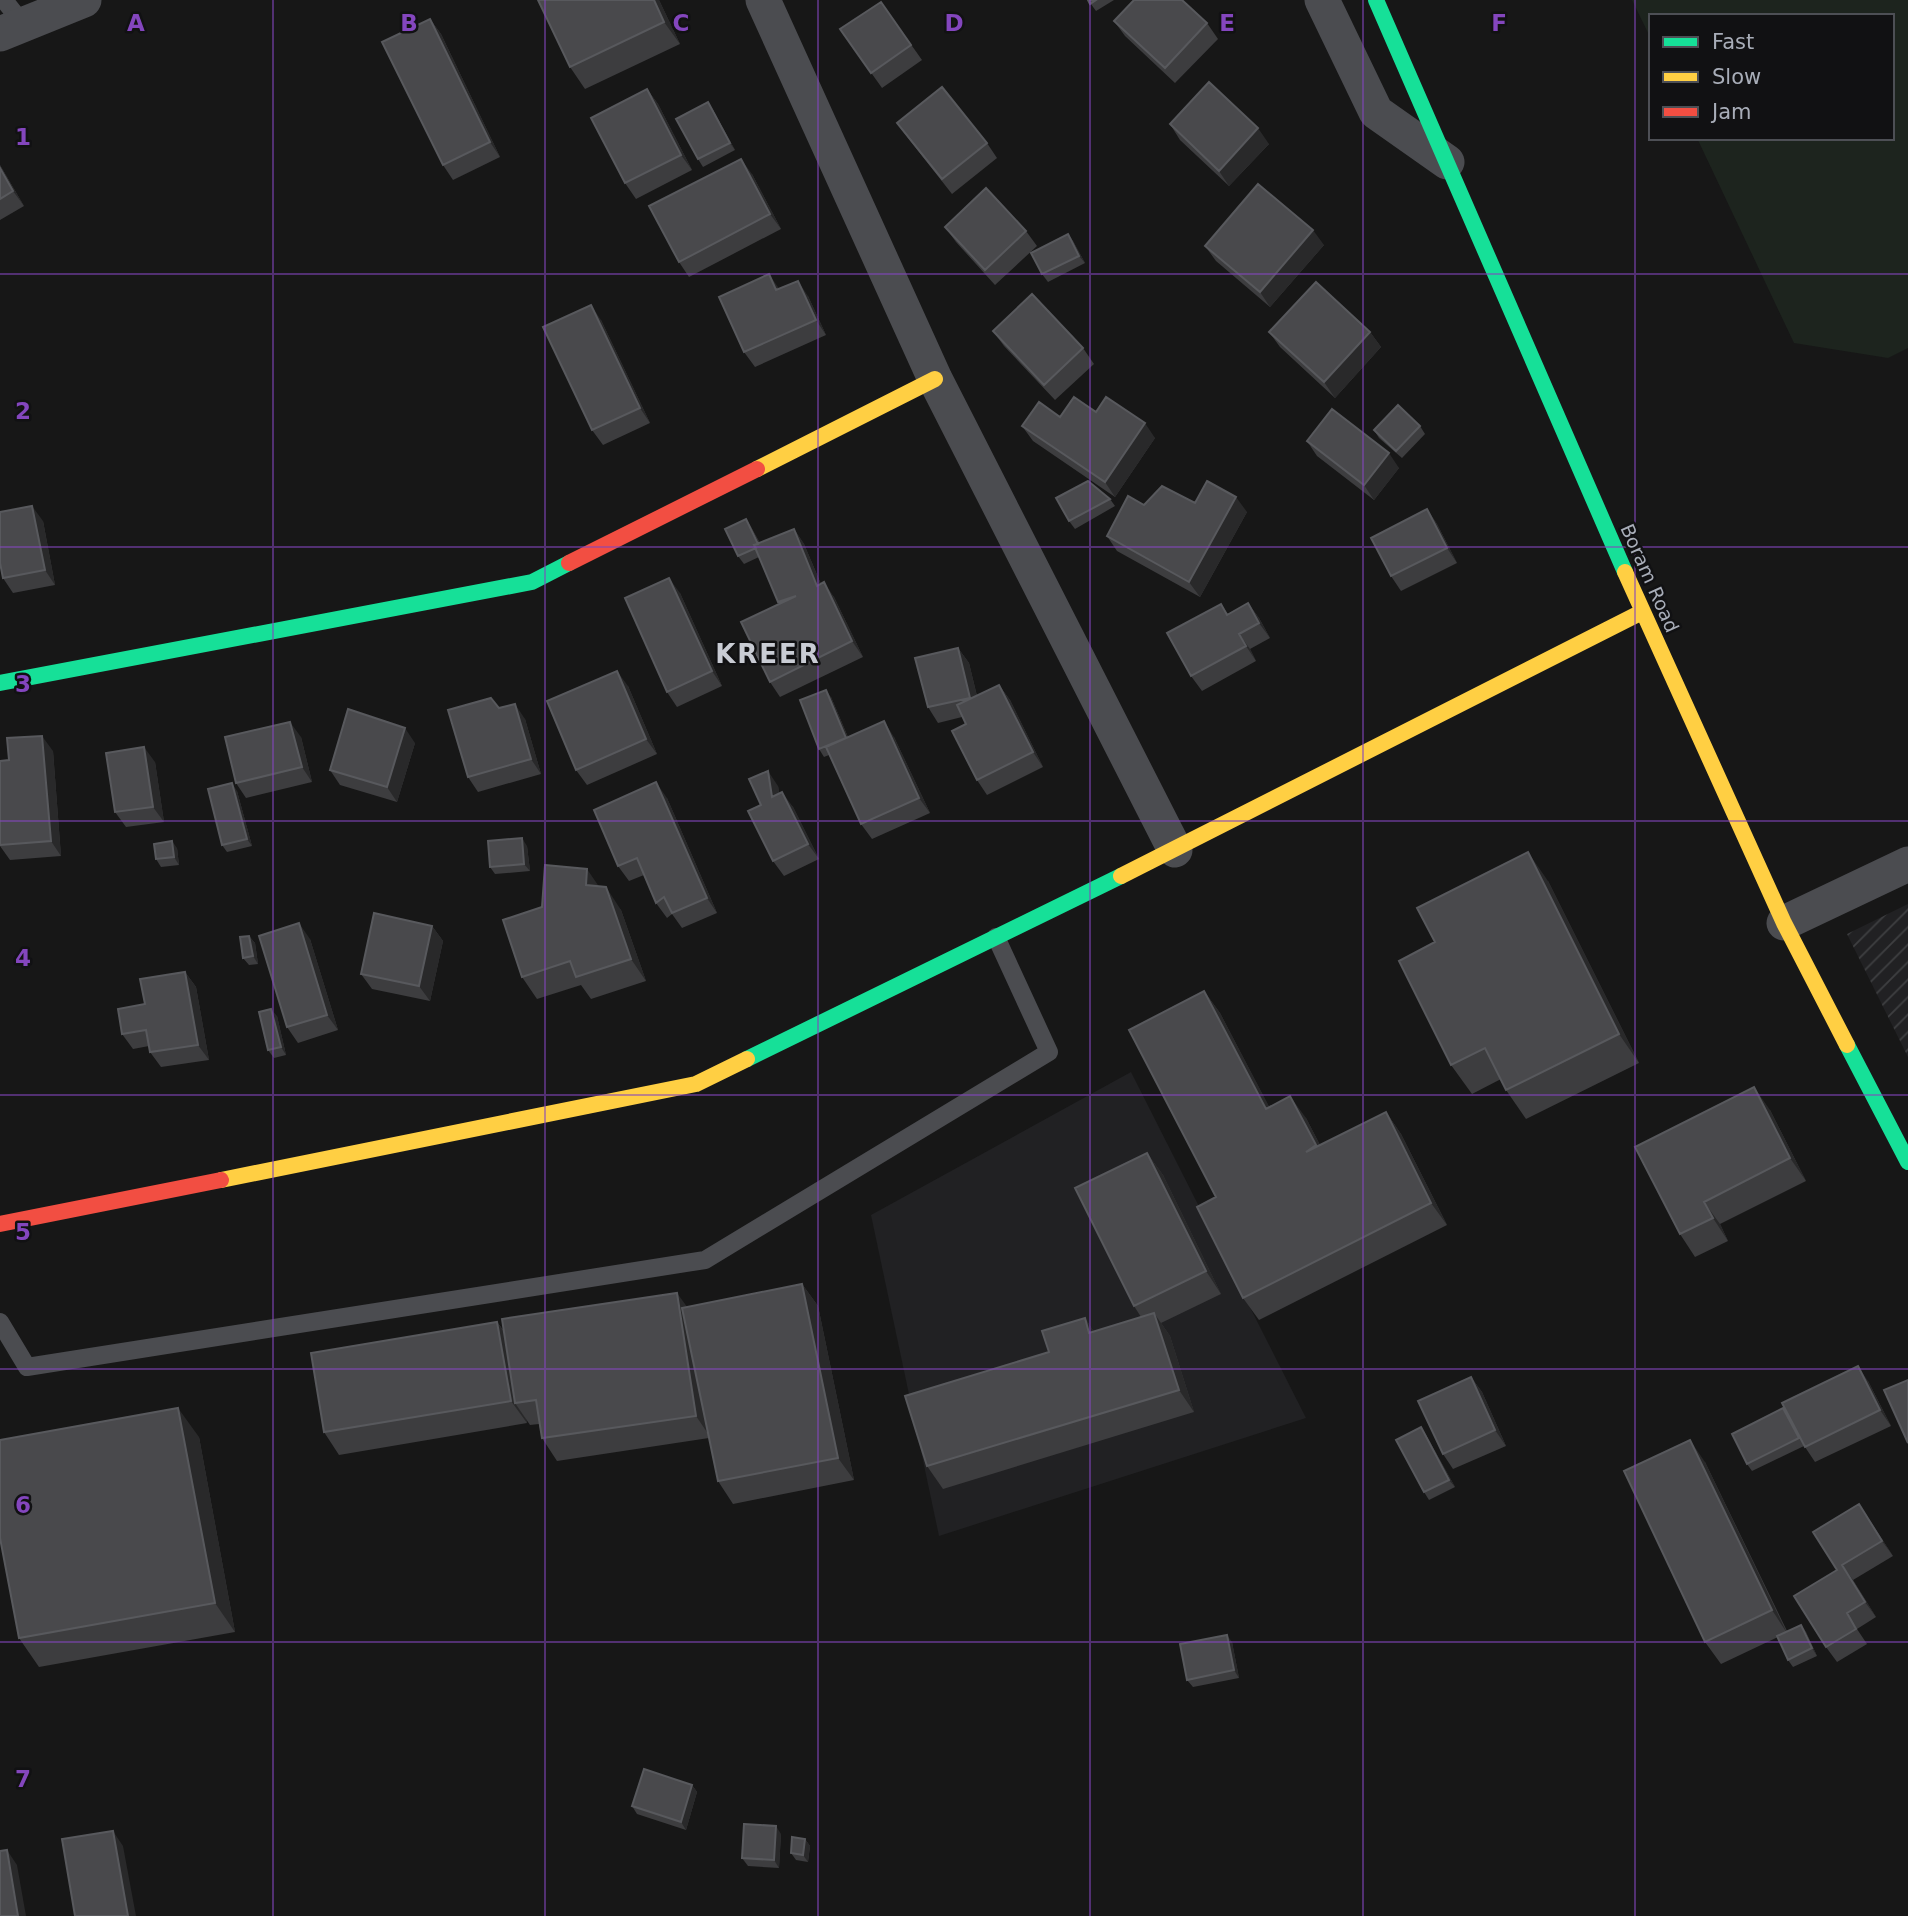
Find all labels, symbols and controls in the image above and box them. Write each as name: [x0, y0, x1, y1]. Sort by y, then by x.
text: A: [127, 10, 145, 36]
text: B: [400, 10, 418, 36]
text: C: [673, 10, 689, 36]
text: D: [944, 10, 964, 36]
text: E: [1219, 10, 1235, 36]
text: F: [1491, 10, 1507, 36]
legend: [1649, 14, 1894, 140]
text: Fast: [1712, 30, 1754, 54]
text: Slow: [1712, 65, 1761, 89]
text: Jam: [1710, 100, 1752, 124]
text: 1: [15, 124, 31, 150]
text: 2: [15, 398, 31, 424]
street label: Boram Road: [1616, 520, 1684, 636]
district label: KREER: [715, 639, 821, 669]
text: 3: [15, 671, 31, 697]
text: 4: [15, 945, 31, 971]
text: 5: [15, 1219, 31, 1245]
text: 6: [15, 1492, 31, 1518]
text: 7: [15, 1766, 31, 1792]

